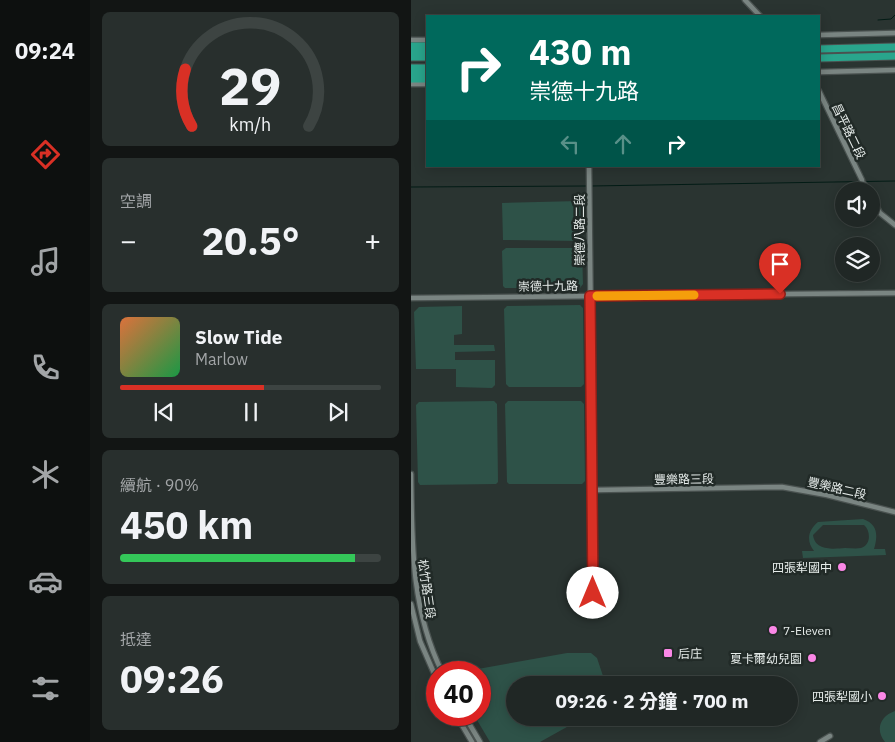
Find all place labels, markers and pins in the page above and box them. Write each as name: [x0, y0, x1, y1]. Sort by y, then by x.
pin: [759, 243, 801, 294]
place label: 四張犁國中: [772, 560, 832, 575]
marker: 四張犁國中: [836, 561, 848, 573]
place label: 7-Eleven: [783, 623, 831, 638]
marker: 7-Eleven: [767, 624, 779, 636]
place label: 后庄: [678, 646, 702, 661]
marker: 后庄: [662, 647, 674, 659]
place label: 夏卡爾幼兒園: [730, 651, 802, 666]
marker: 夏卡爾幼兒園: [806, 652, 818, 664]
place label: 四張犁國小: [812, 689, 872, 704]
marker: 四張犁國小: [876, 690, 888, 702]

